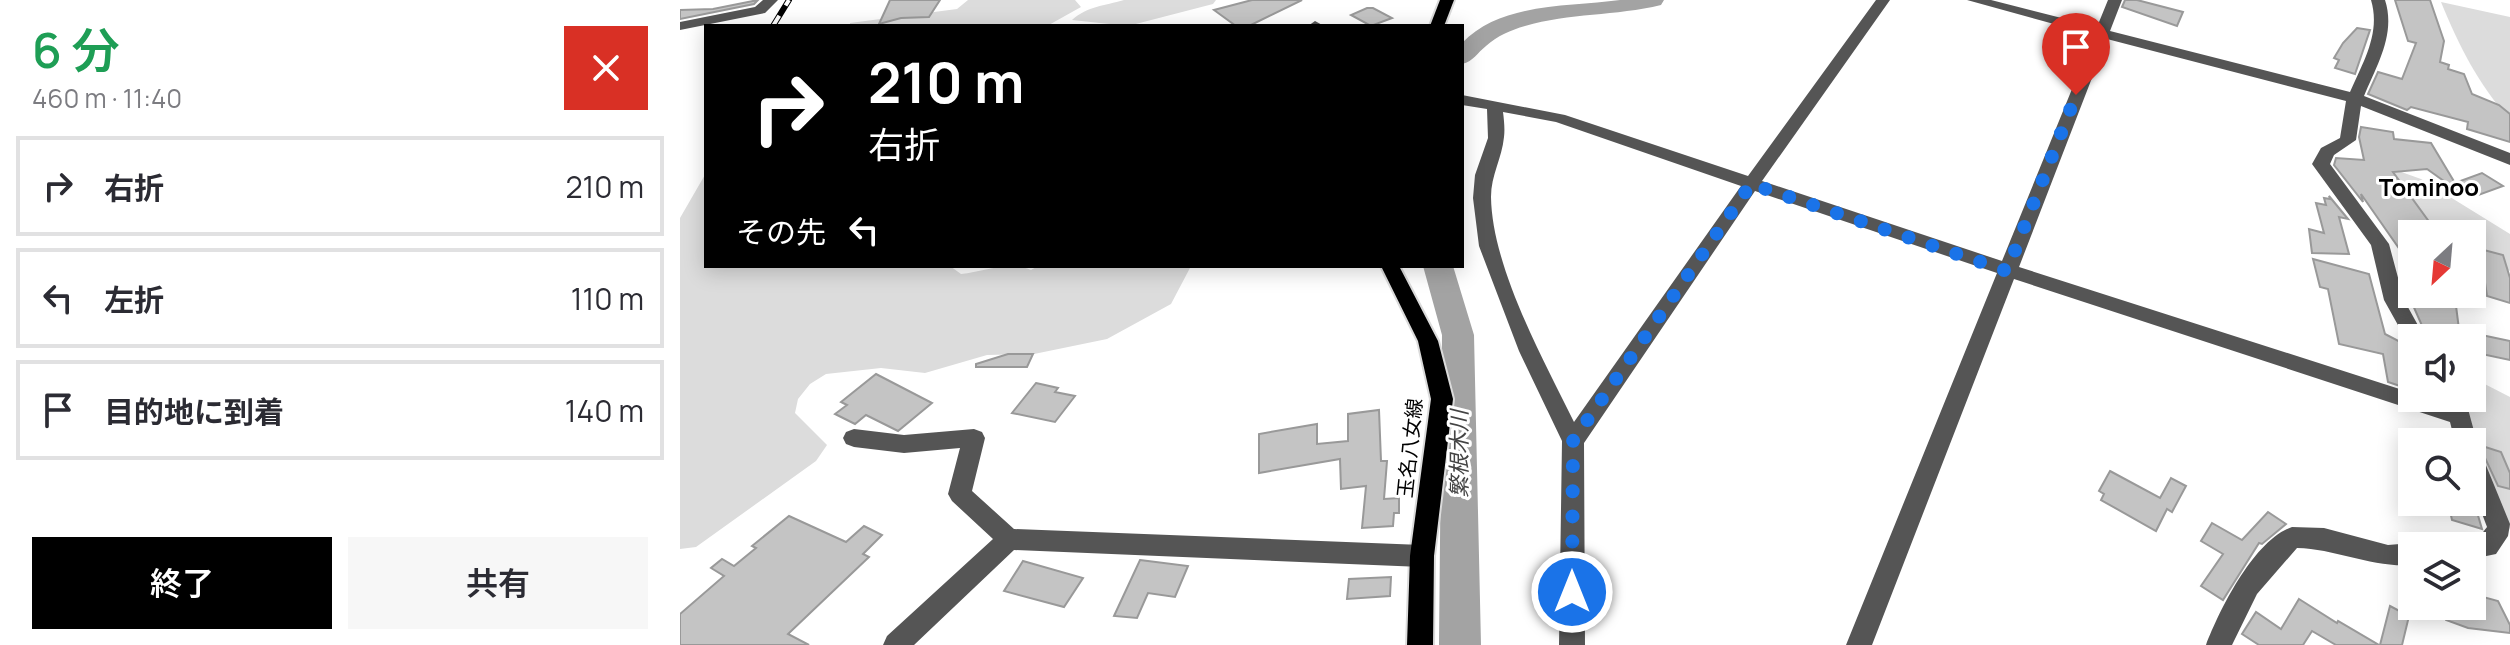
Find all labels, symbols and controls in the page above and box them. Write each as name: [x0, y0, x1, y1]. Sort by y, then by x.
pin: [2042, 13, 2110, 95]
text: 6 分: [32, 17, 119, 82]
icon: arrive: [2054, 25, 2098, 69]
button: close: [564, 26, 648, 110]
text: 210 m: [868, 43, 1024, 120]
icon: right: [736, 56, 840, 160]
text: 460 m · 11:40: [32, 80, 182, 116]
text: 右折: [868, 120, 940, 169]
icon: right: [36, 164, 80, 208]
text: 210 m: [565, 166, 644, 207]
text: 右折: [104, 167, 164, 208]
district label: Tominoo: [2379, 170, 2479, 203]
icon: left: [842, 208, 886, 252]
text: その先: [736, 211, 826, 252]
north arrow: [2398, 220, 2486, 308]
map controls: [2398, 220, 2486, 620]
icon: left: [36, 276, 80, 320]
text: 110 m: [571, 278, 644, 319]
text: 左折: [104, 279, 164, 320]
button: sound: [2398, 324, 2486, 412]
icon: arrive: [36, 388, 80, 432]
text: 140 m: [565, 390, 644, 431]
text: 目的地に到着: [104, 391, 284, 432]
street label: 玉名八女線: [1391, 397, 1428, 499]
water label: 繁根木川: [1444, 408, 1474, 498]
button: search: [2398, 428, 2486, 516]
button: layers: [2398, 532, 2486, 620]
button: 終了: [32, 537, 332, 629]
button: 共有: [348, 537, 648, 629]
position arrow: [1530, 550, 1614, 634]

